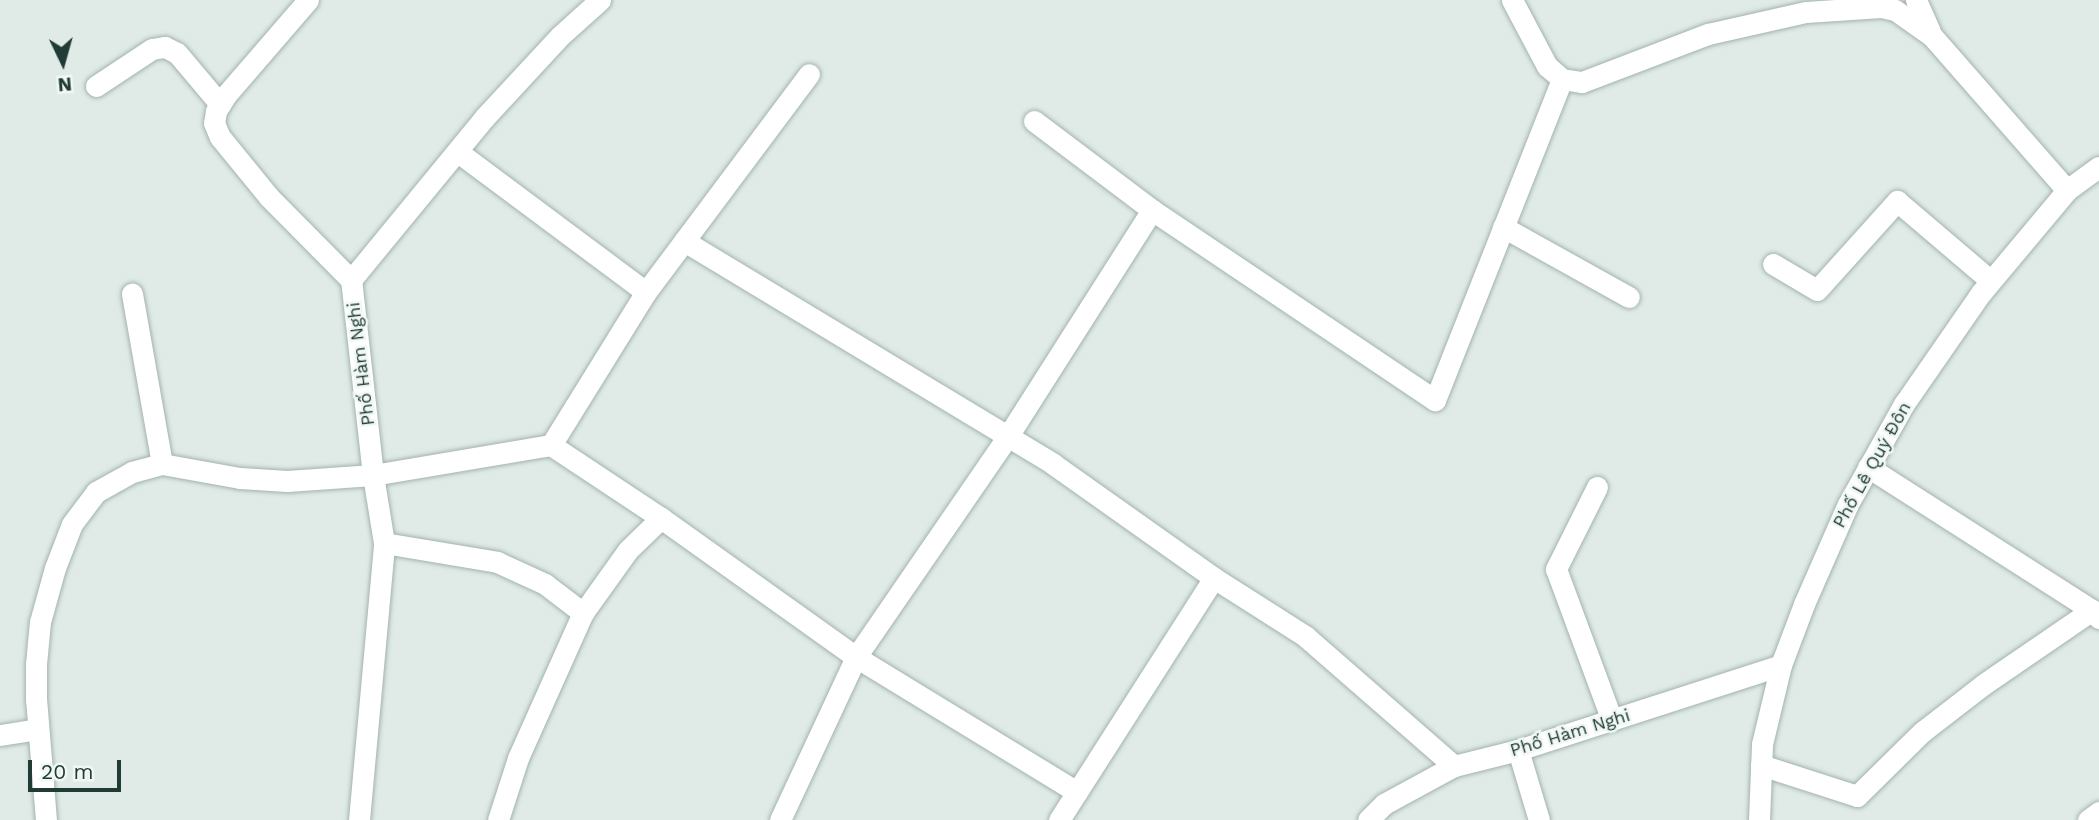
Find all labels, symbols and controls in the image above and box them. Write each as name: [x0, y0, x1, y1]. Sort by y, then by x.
north arrow: [28, 28, 98, 98]
text: N: [57, 72, 73, 96]
street label: Phố Hàm Nghi: [343, 301, 379, 427]
street label: Phố Lê Quý Đôn: [1828, 398, 1916, 532]
street label: Phố Hàm Nghi: [1507, 705, 1633, 761]
scale bar: [32, 746, 124, 790]
text: 20 m: [41, 759, 93, 784]

